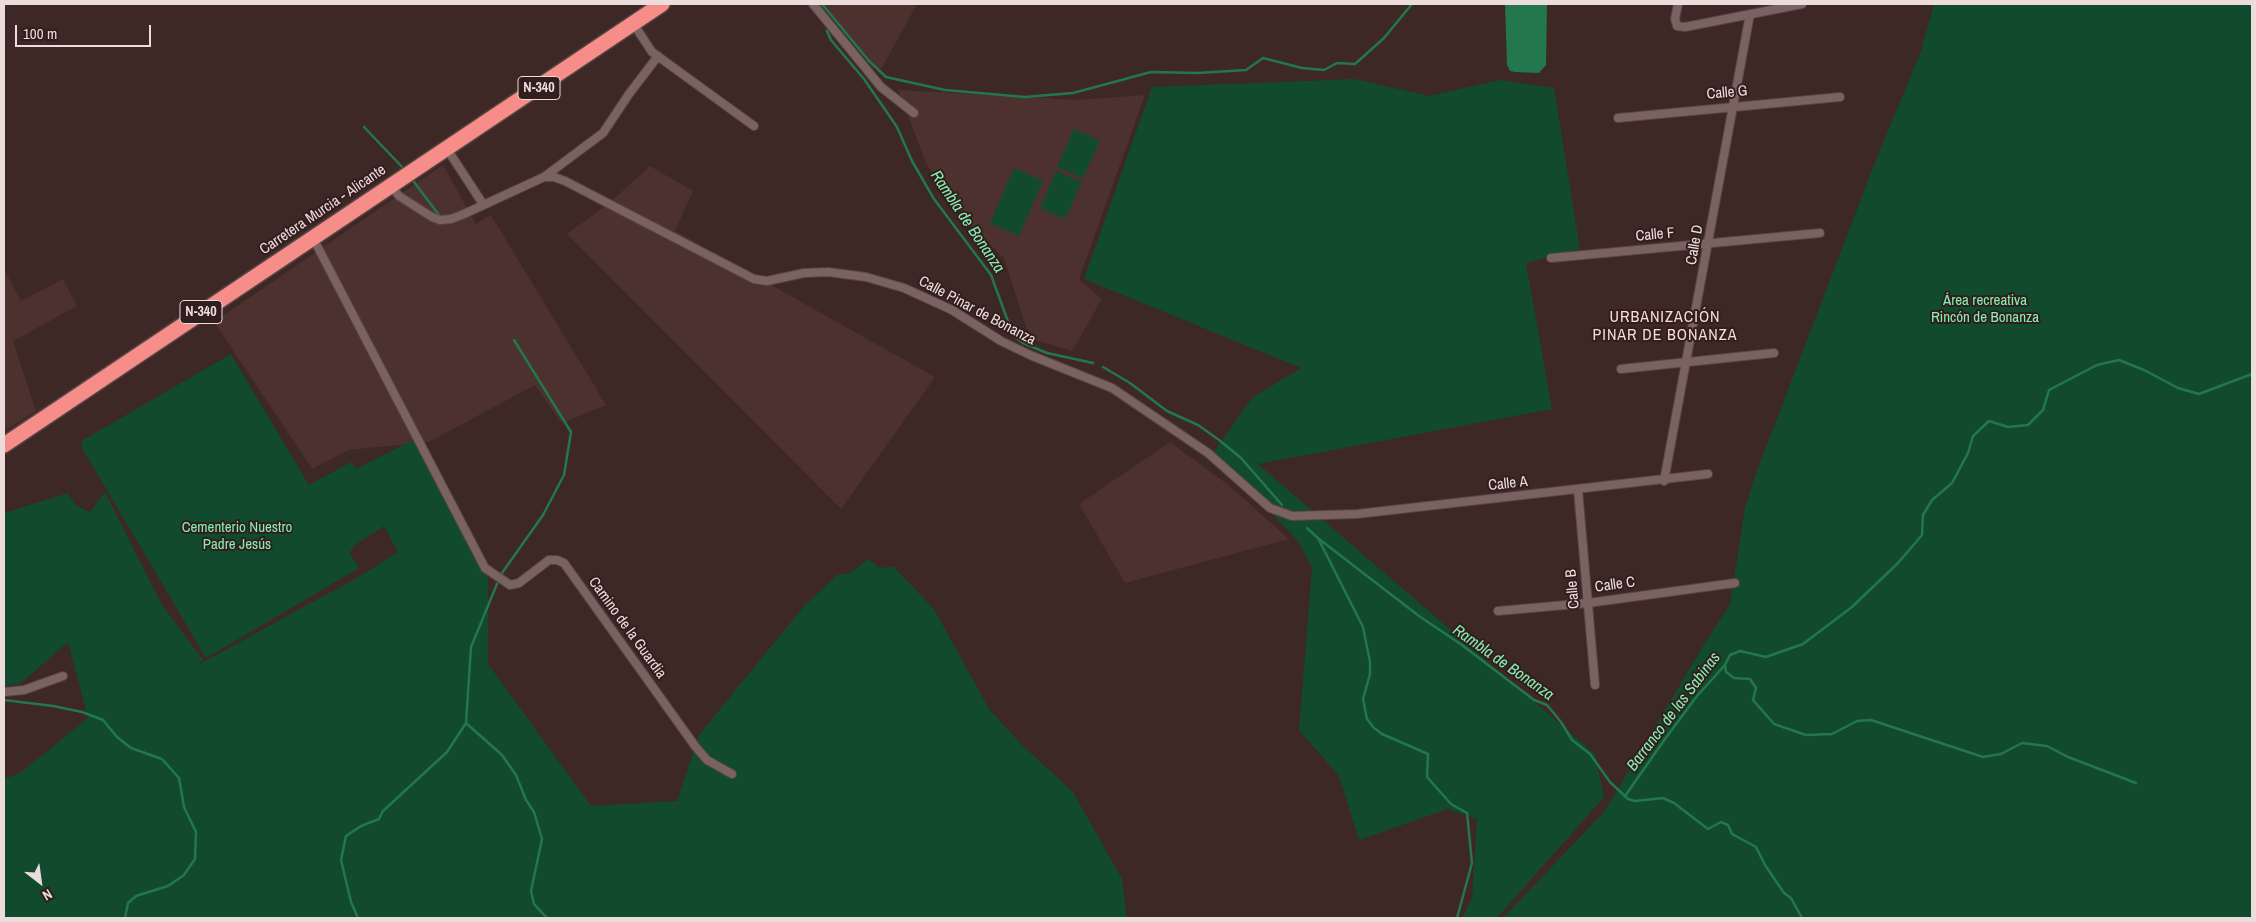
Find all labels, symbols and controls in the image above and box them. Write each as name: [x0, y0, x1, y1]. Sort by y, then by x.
scale bar: [18, 15, 154, 47]
text: 100 m: [23, 23, 57, 44]
road number: N-340: [518, 76, 560, 100]
street label: Calle G: [1706, 82, 1748, 104]
street label: Carretera Murcia - Alicante: [256, 161, 390, 259]
water label: Rambla de Bonanza: [926, 167, 1008, 277]
street label: Calle F: [1635, 224, 1675, 246]
street label: Calle D: [1683, 224, 1707, 266]
street label: Calle Pinar de Bonanza: [915, 273, 1039, 349]
park label: Área recreativa Rincón de Bonanza: [1931, 292, 2039, 327]
road number: N-340: [180, 300, 222, 324]
district label: URBANIZACIÓN PINAR DE BONANZA: [1590, 308, 1740, 346]
street label: Calle A: [1487, 473, 1529, 495]
park label: Cementerio Nuestro Padre Jesús: [182, 519, 292, 554]
street label: Calle B: [1562, 568, 1584, 610]
street label: Calle C: [1594, 573, 1636, 597]
street label: Camino de la Guardia: [584, 574, 670, 682]
water label: Rambla de Bonanza: [1449, 621, 1557, 705]
water label: Barranco de las Sabinas: [1623, 649, 1725, 775]
north arrow: [15, 857, 65, 907]
text: N: [39, 885, 56, 905]

